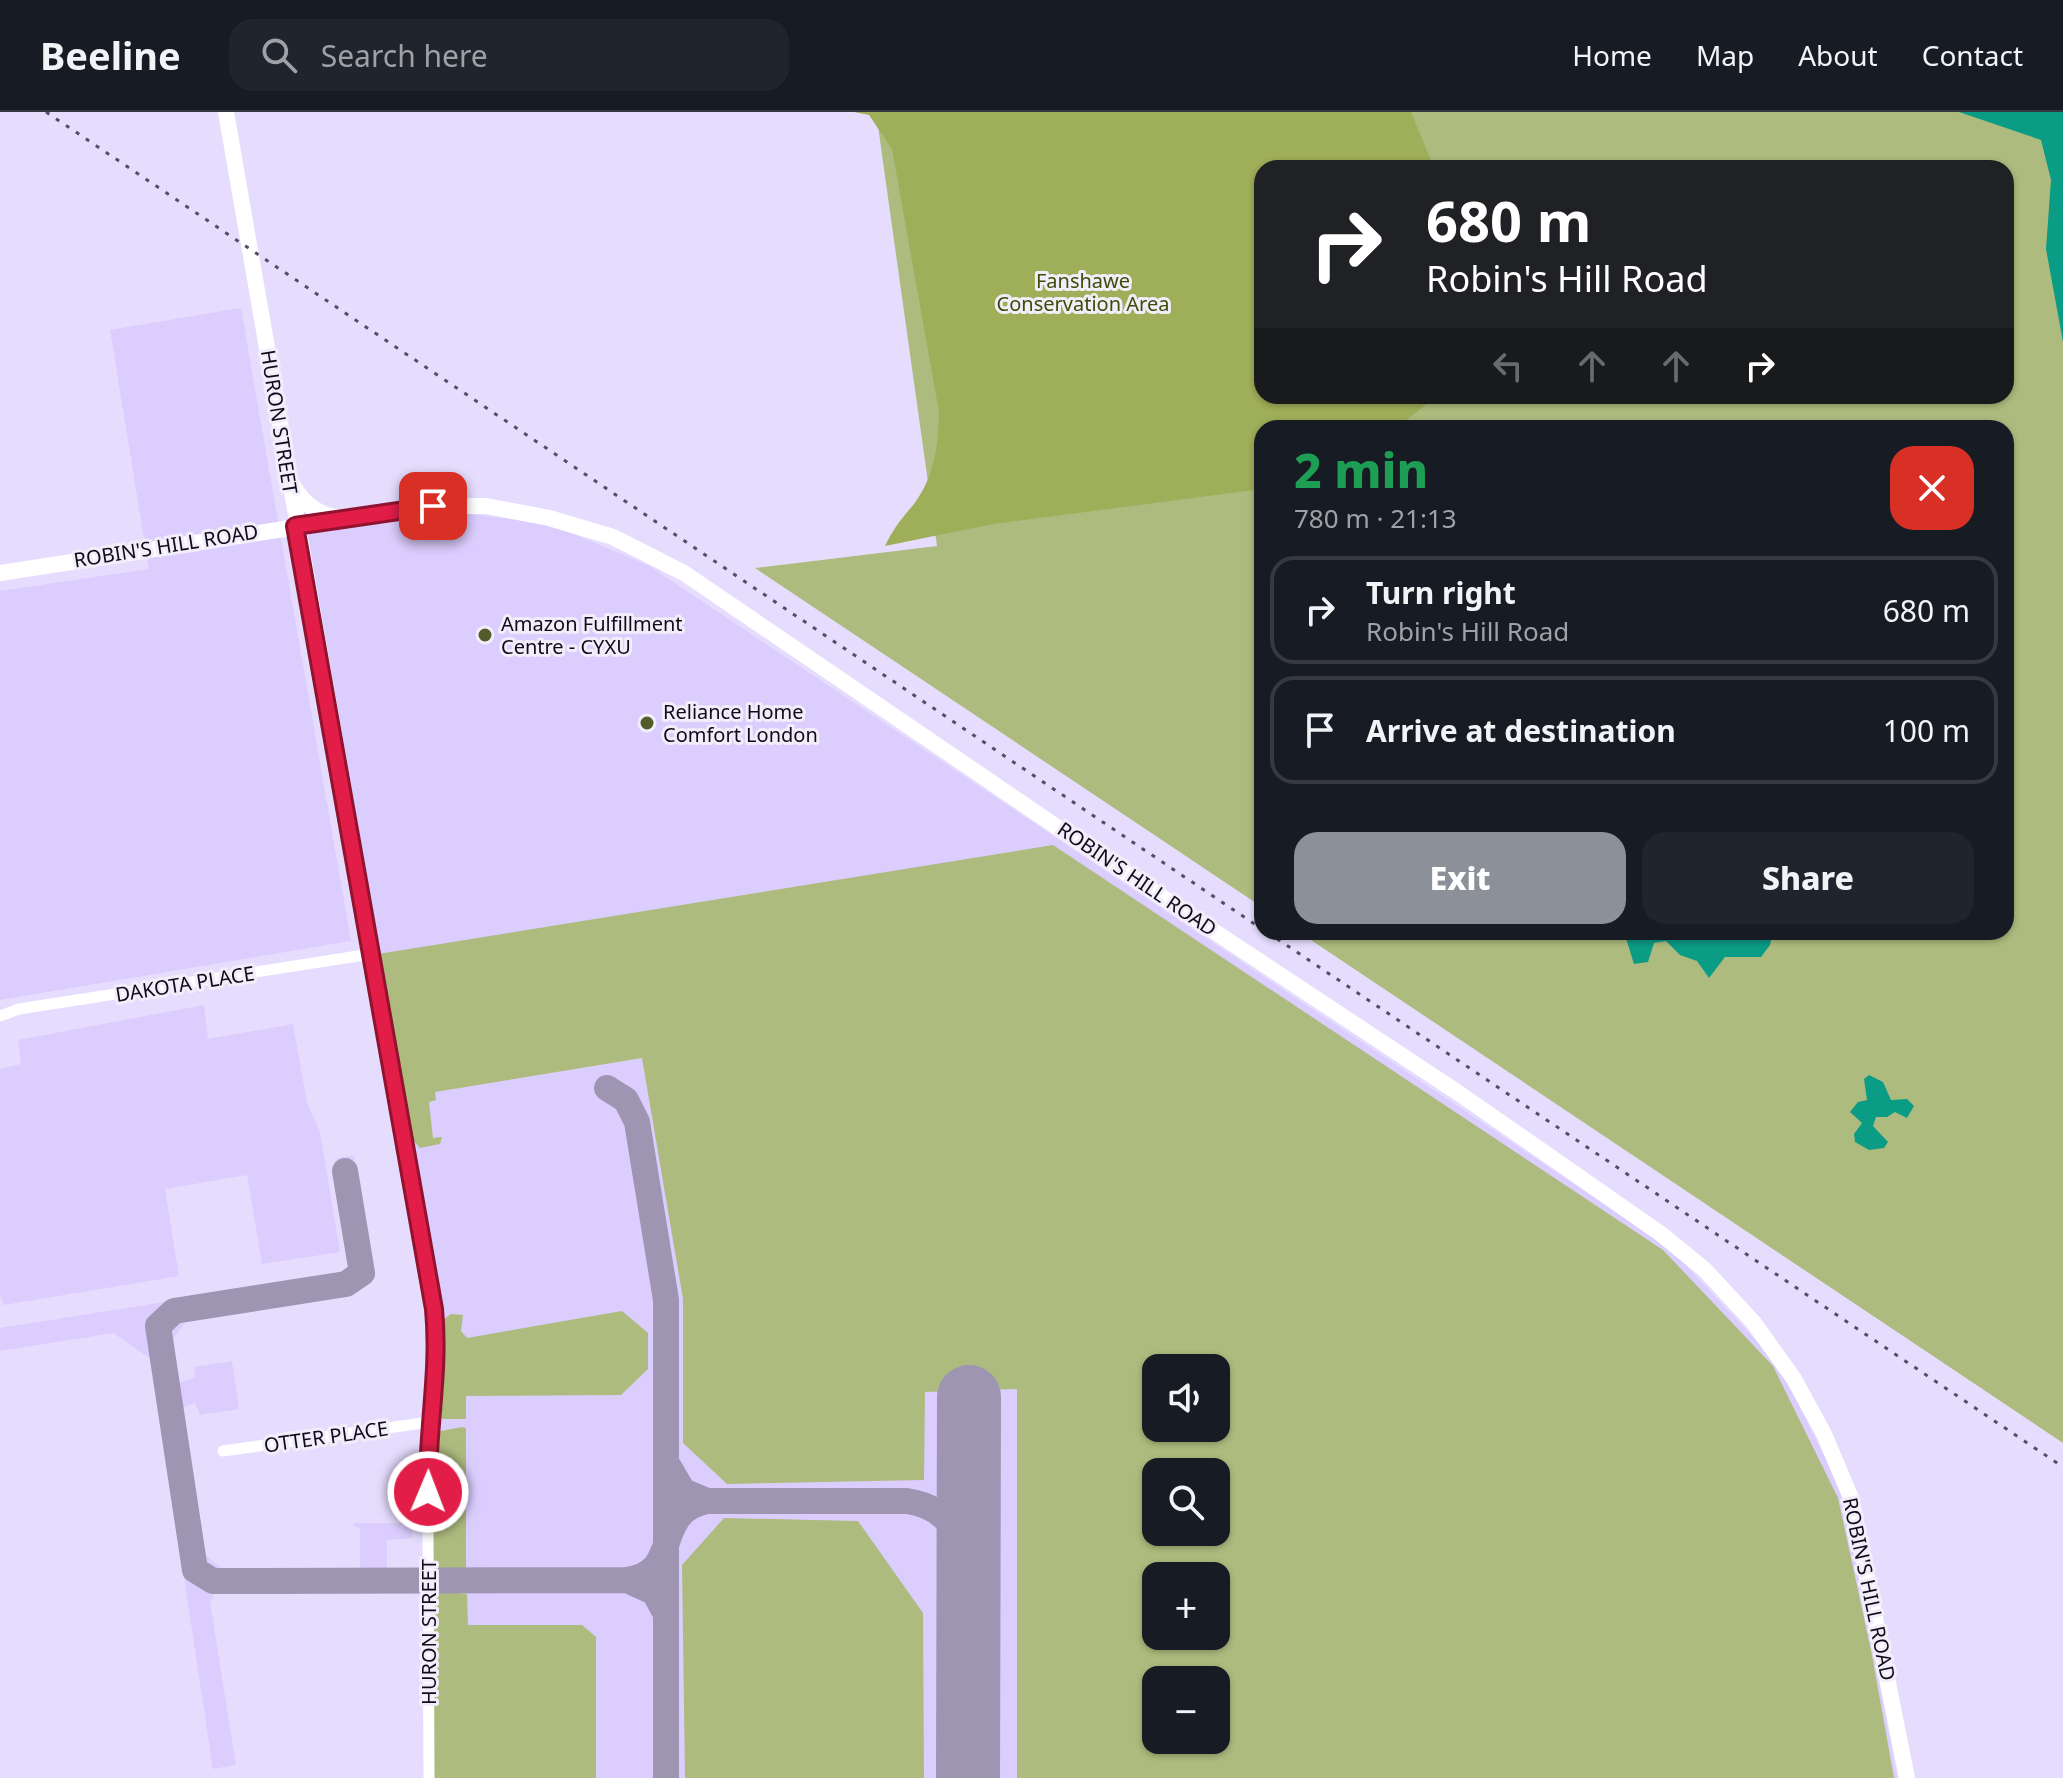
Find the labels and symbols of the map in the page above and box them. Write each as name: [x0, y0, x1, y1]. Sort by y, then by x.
park label: Fanshawe Conservation Area: [997, 267, 1169, 317]
street label: HURON STREET: [255, 348, 304, 496]
pin: [399, 472, 467, 540]
street label: ROBIN'S HILL ROAD: [72, 518, 260, 573]
place label: Amazon Fulfillment Centre - CYXU: [501, 610, 683, 660]
marker: Amazon Fulfillment Centre - CYXU: [476, 626, 494, 644]
place label: Reliance Home Comfort London: [663, 698, 818, 748]
marker: Reliance Home Comfort London: [638, 714, 656, 732]
street label: ROBIN'S HILL ROAD: [1052, 815, 1222, 942]
street label: DAKOTA PLACE: [113, 959, 256, 1008]
street label: OTTER PLACE: [262, 1414, 390, 1459]
position arrow: [386, 1450, 470, 1534]
street label: ROBIN'S HILL ROAD: [1837, 1495, 1902, 1683]
street label: HURON STREET: [415, 1559, 442, 1705]

